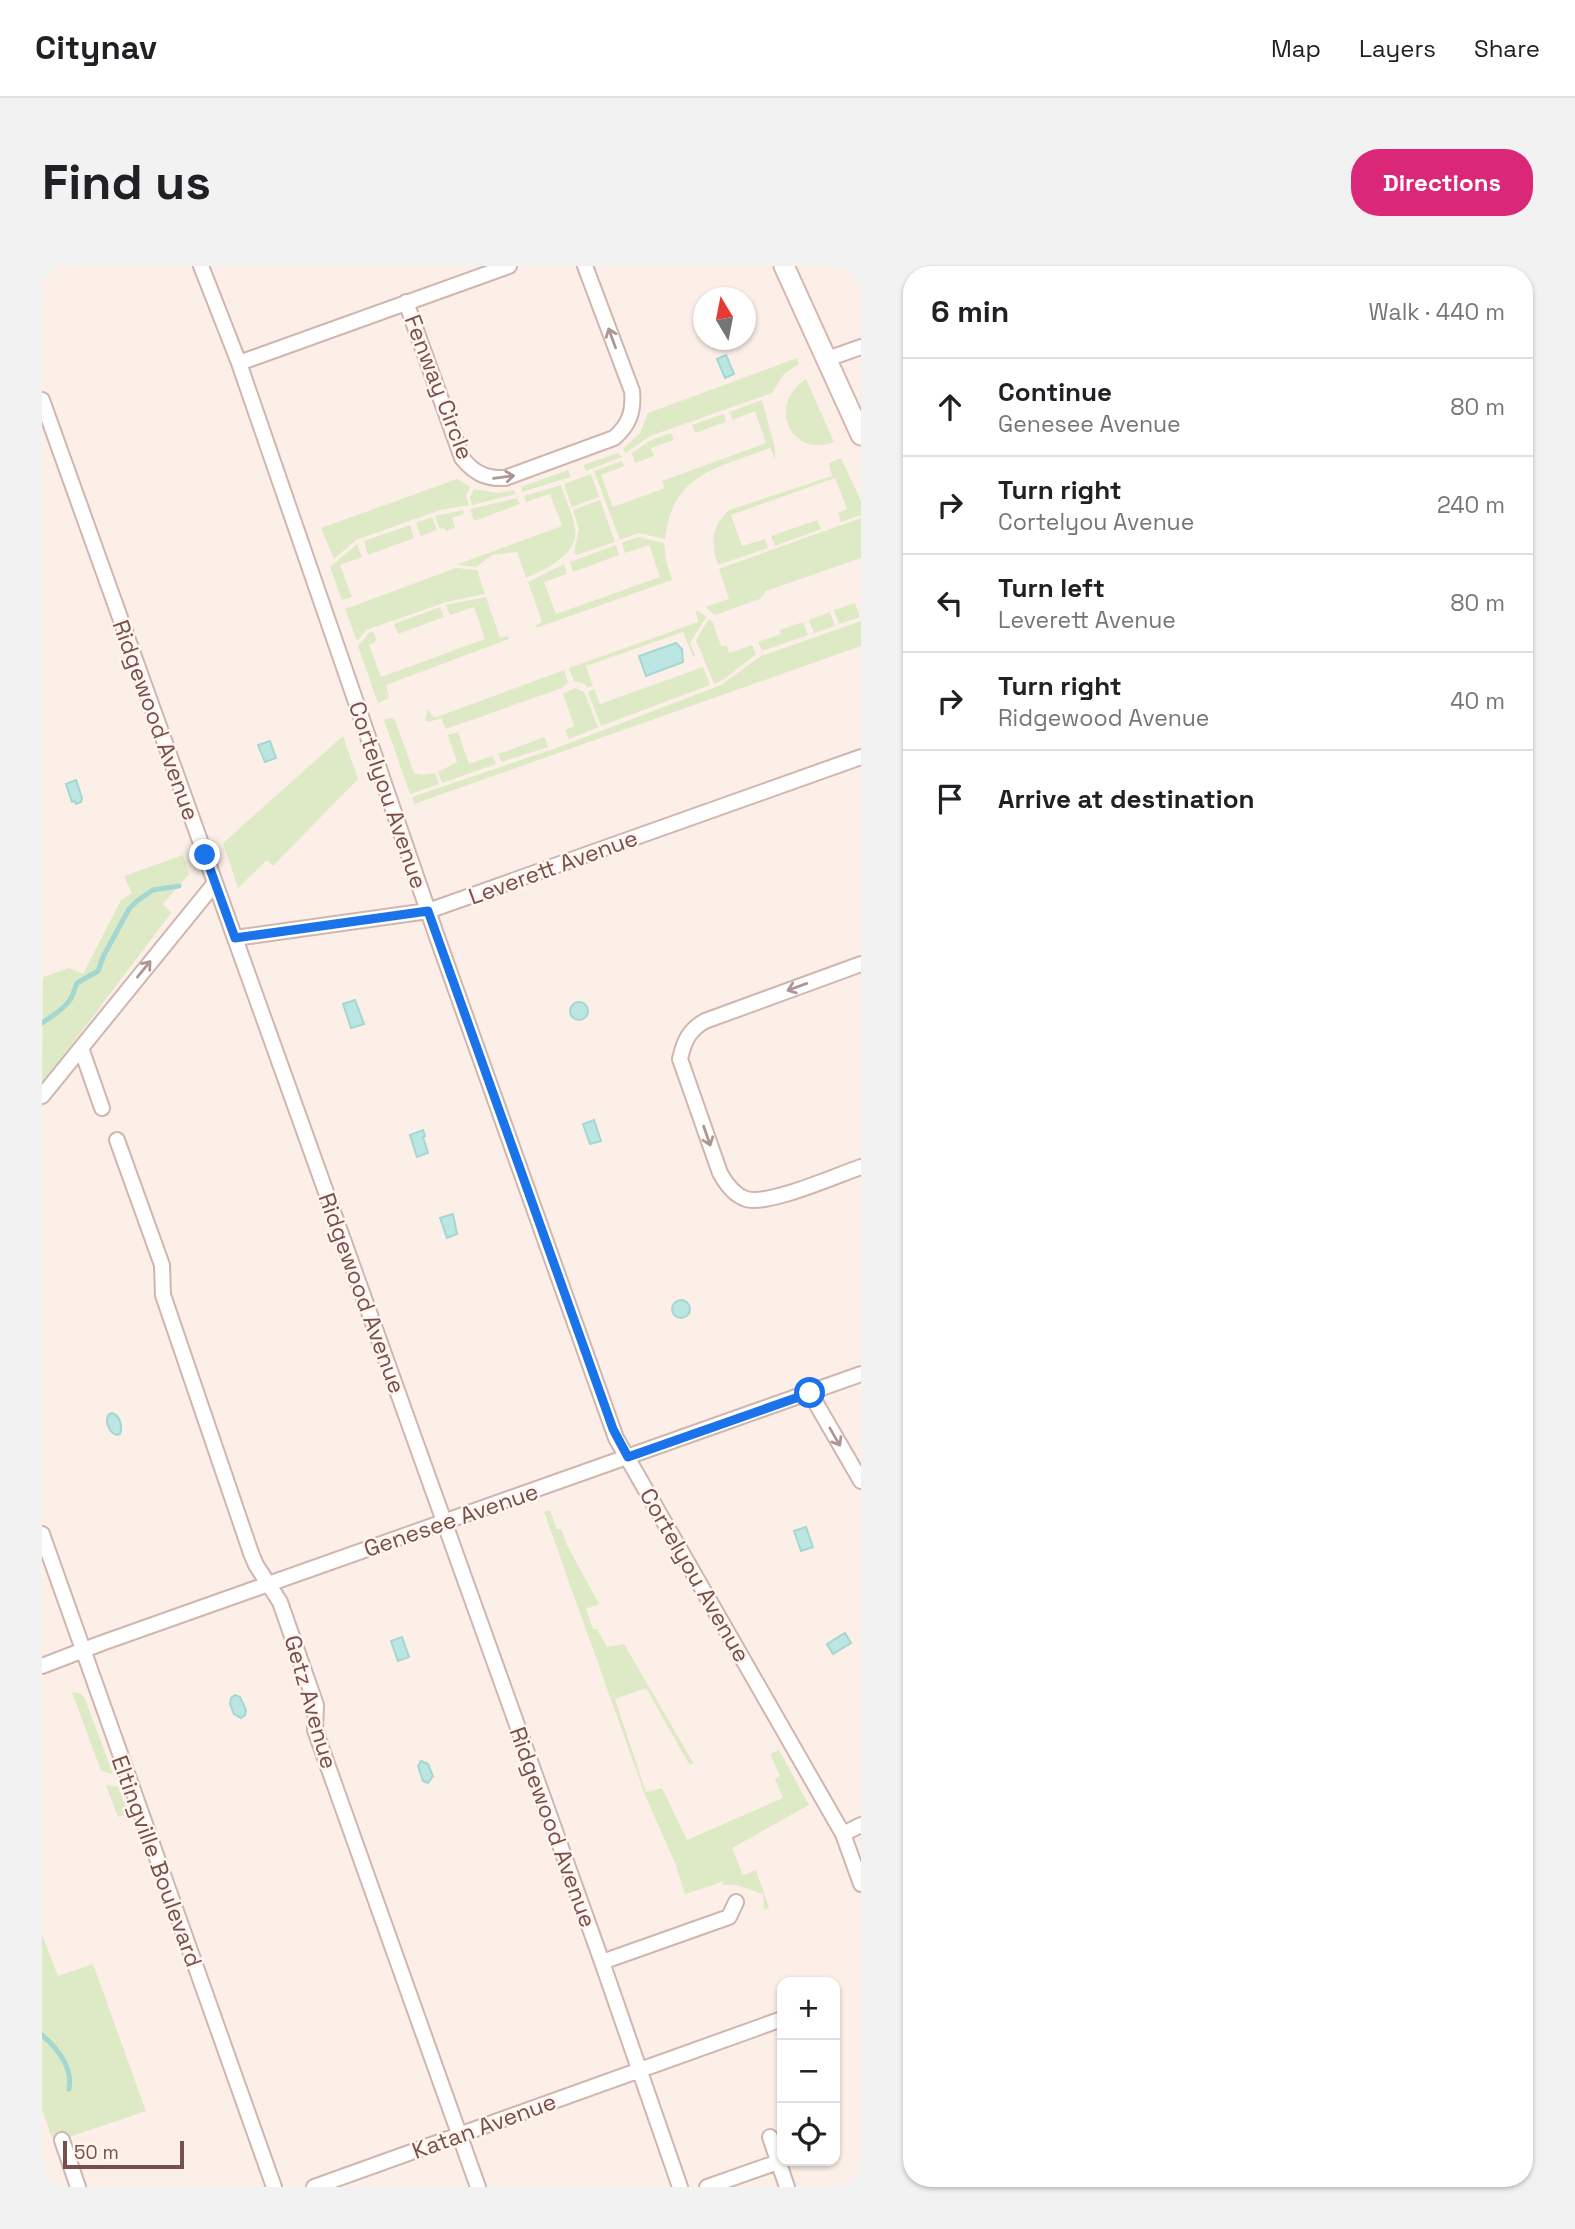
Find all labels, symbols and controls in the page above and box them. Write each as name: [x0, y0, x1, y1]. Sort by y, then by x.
text: Citynav: [35, 27, 157, 69]
text: Map: [1271, 33, 1321, 64]
text: Layers: [1359, 33, 1436, 64]
text: Share: [1474, 33, 1540, 64]
button: Directions: [1351, 149, 1533, 216]
text: Find us: [42, 151, 211, 213]
north arrow: [693, 287, 756, 350]
text: 6 min: [931, 292, 1009, 331]
text: Walk · 440 m: [1369, 297, 1505, 327]
street label: Fenway Circle: [398, 310, 480, 464]
one-way arrow: [604, 327, 617, 349]
text: Continue: [998, 375, 1112, 409]
icon: ahead: [931, 388, 969, 426]
text: 80 m: [1450, 392, 1505, 422]
text: Genesee Avenue: [998, 409, 1181, 439]
one-way arrow: [492, 470, 515, 483]
text: Turn right: [998, 473, 1122, 507]
icon: right: [931, 486, 969, 524]
text: 240 m: [1437, 490, 1505, 520]
text: Cortelyou Avenue: [998, 507, 1194, 537]
text: Turn left: [998, 571, 1105, 605]
icon: left: [931, 584, 969, 622]
text: 80 m: [1450, 588, 1505, 618]
text: Leverett Avenue: [998, 605, 1176, 635]
street label: Ridgewood Avenue: [106, 616, 206, 824]
text: Turn right: [998, 669, 1122, 703]
icon: right: [931, 682, 969, 720]
text: 40 m: [1450, 686, 1505, 716]
street label: Cortelyou Avenue: [342, 697, 434, 893]
text: Ridgewood Avenue: [998, 703, 1209, 733]
icon: arrive: [931, 780, 969, 818]
text: Arrive at destination: [998, 782, 1255, 816]
street label: Leverett Avenue: [464, 822, 642, 912]
route end: [189, 839, 220, 870]
one-way arrow: [136, 961, 151, 979]
one-way arrow: [786, 982, 808, 994]
one-way arrow: [701, 1125, 714, 1147]
street label: Ridgewood Avenue: [312, 1189, 412, 1397]
route start: [794, 1377, 825, 1408]
one-way arrow: [828, 1426, 842, 1446]
street label: Genesee Avenue: [360, 1476, 542, 1564]
street label: Cortelyou Avenue: [633, 1483, 757, 1667]
street label: Getz Avenue: [278, 1632, 344, 1772]
street label: Ridgewood Avenue: [503, 1723, 603, 1931]
street label: Eltingville Boulevard: [105, 1751, 209, 1971]
map controls: [777, 1977, 840, 2166]
button: +: [777, 1977, 840, 2040]
button: −: [777, 2040, 840, 2103]
street label: Katan Avenue: [408, 2086, 560, 2166]
button: locate: [777, 2103, 840, 2166]
scale bar: [63, 2138, 184, 2170]
text: 50 m: [74, 2140, 119, 2165]

